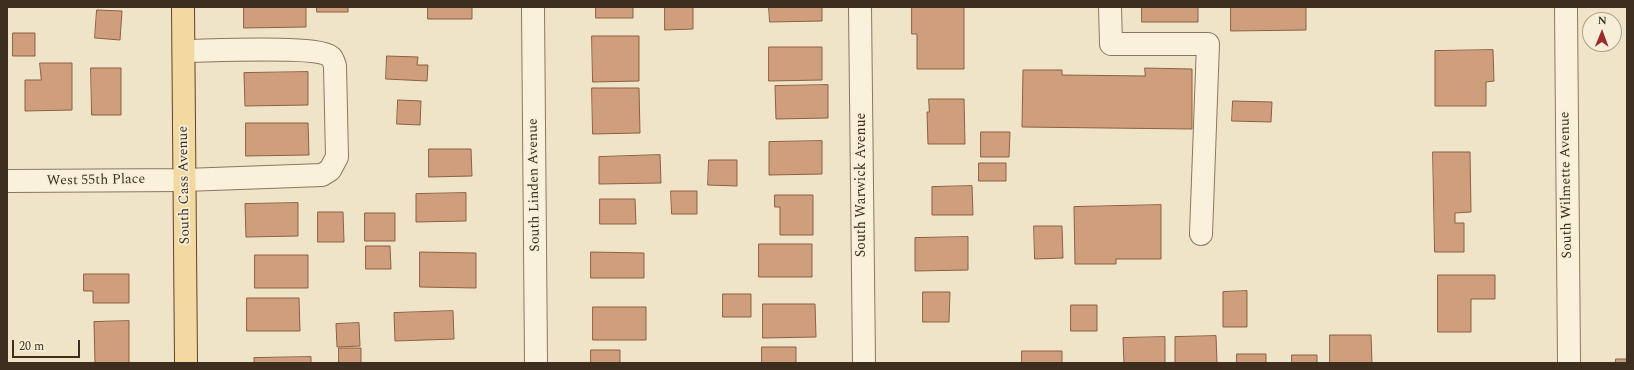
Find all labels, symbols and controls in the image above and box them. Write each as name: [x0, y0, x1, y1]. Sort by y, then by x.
north arrow: [1582, 12, 1622, 52]
text: N: [1598, 12, 1607, 29]
street label: South Wilmette Avenue: [1557, 111, 1577, 259]
street label: South Warwick Avenue: [854, 113, 870, 257]
street label: South Linden Avenue: [525, 118, 545, 252]
street label: South Cass Avenue: [176, 126, 194, 244]
street label: West 55th Place: [47, 172, 145, 190]
scale bar: [14, 332, 82, 358]
text: 20 m: [19, 337, 44, 356]

